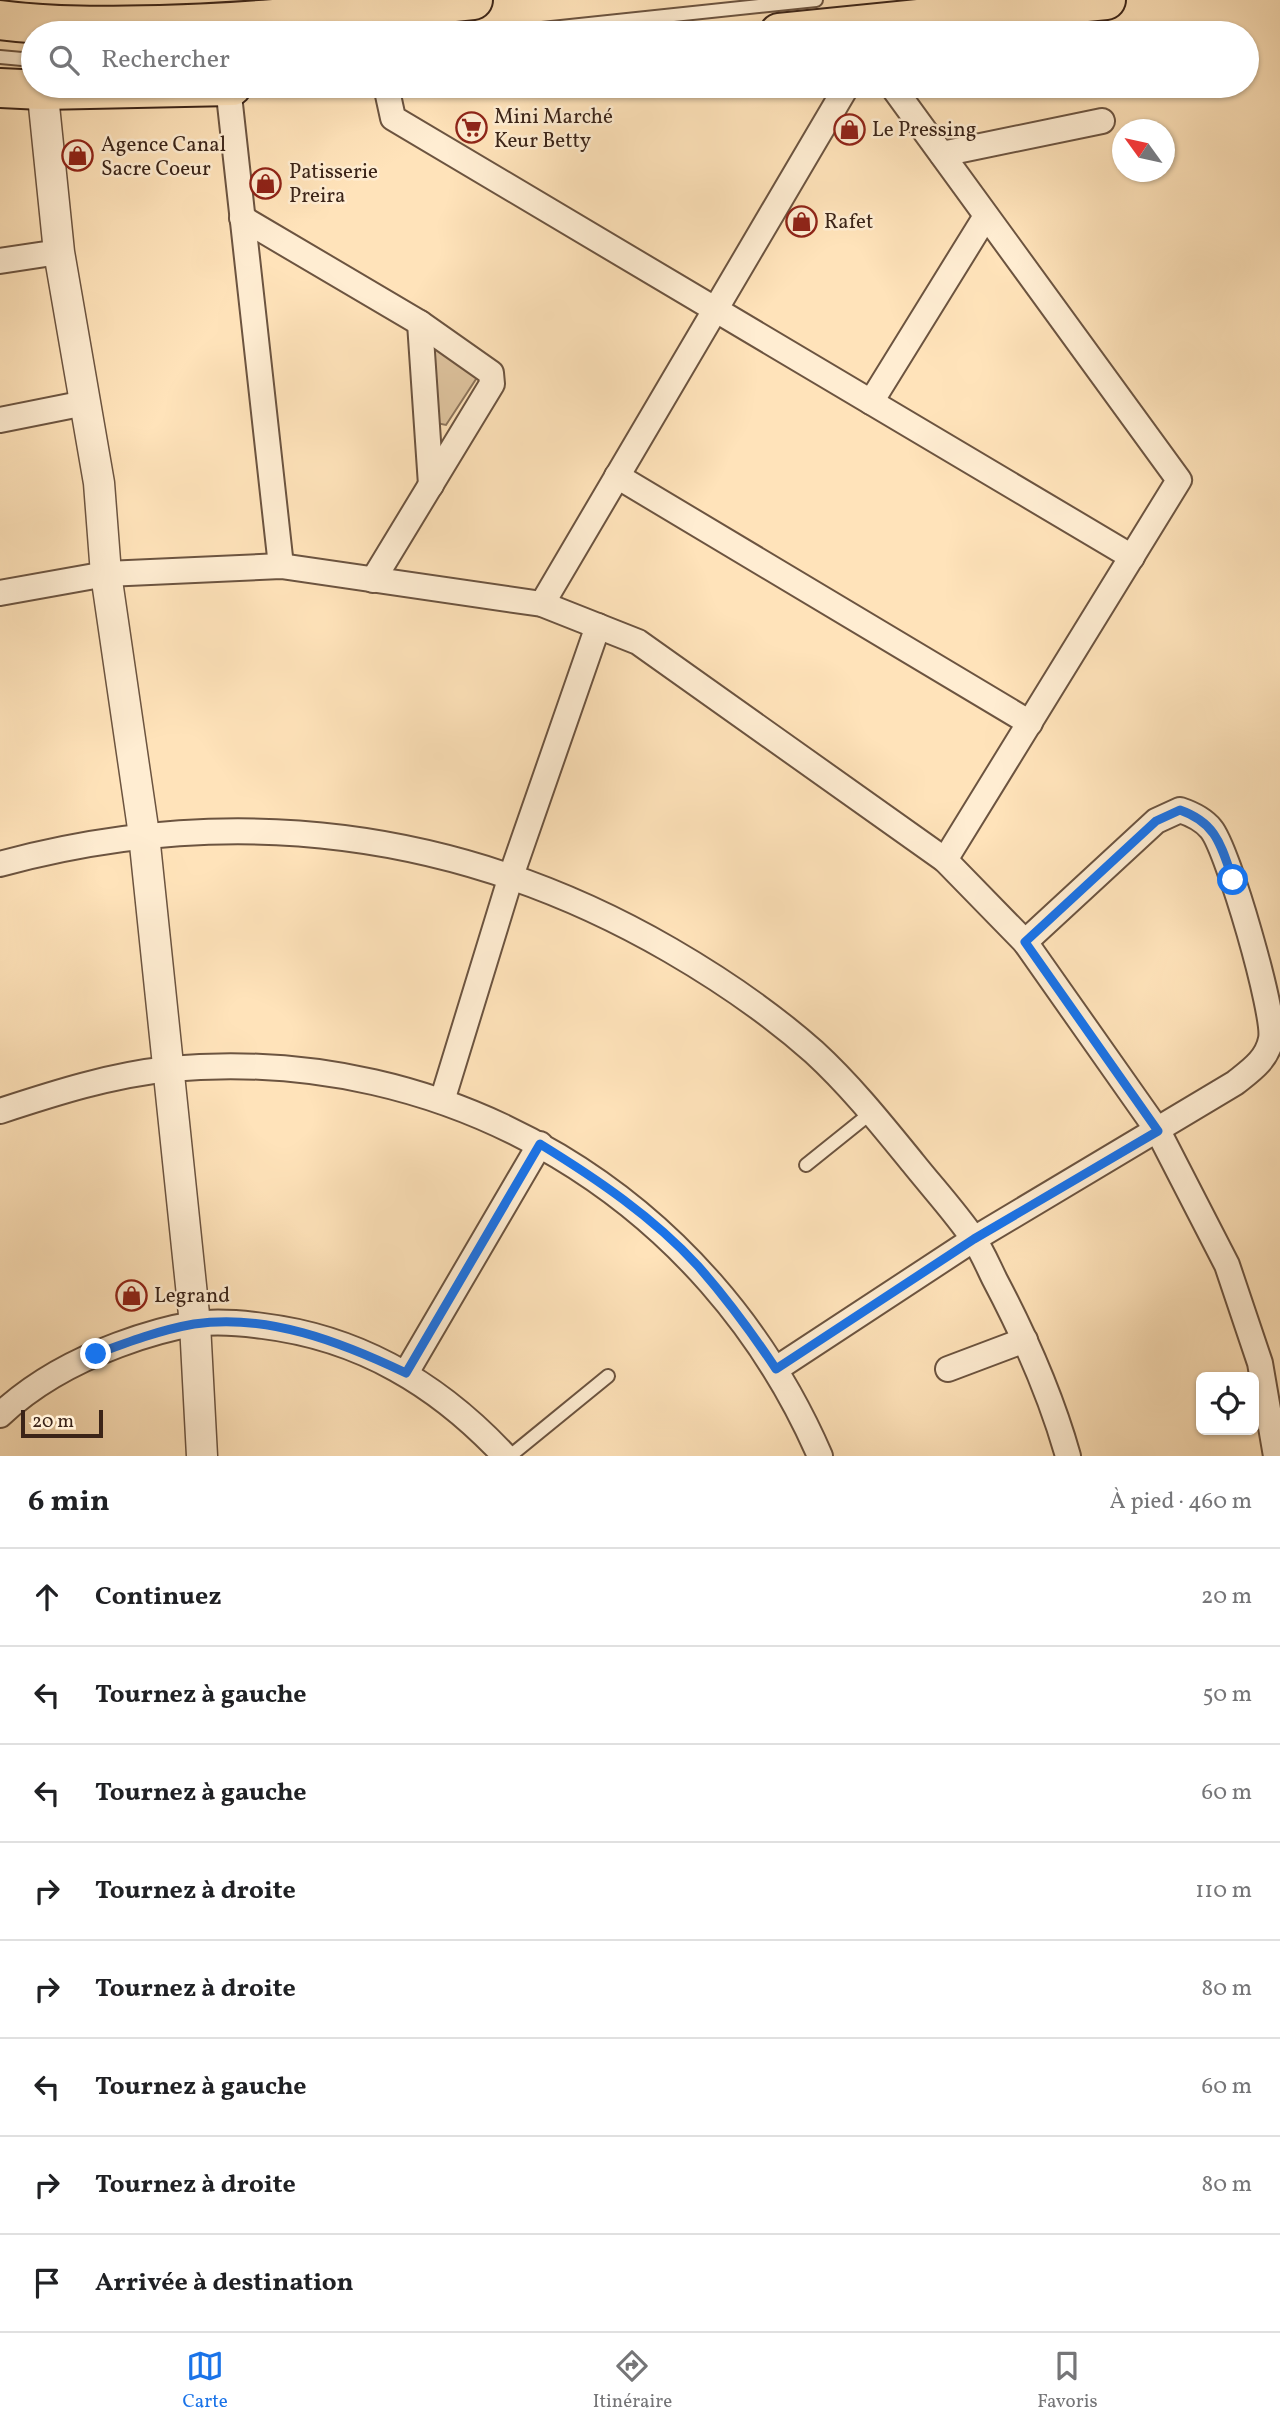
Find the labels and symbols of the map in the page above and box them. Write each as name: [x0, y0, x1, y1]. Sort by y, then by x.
place label: Mini Marché Keur Betty: [494, 103, 613, 156]
supermarket icon: Mini Marché Keur Betty: [454, 111, 488, 145]
shop icon: Le Pressing: [832, 112, 866, 146]
place label: Le Pressing: [872, 116, 976, 145]
north arrow: [1112, 119, 1175, 182]
place label: Agence Canal Sacre Coeur: [101, 131, 226, 184]
shop icon: Agence Canal Sacre Coeur: [61, 139, 95, 173]
place label: Patisserie Preira: [289, 158, 378, 211]
shop icon: Patisserie Preira: [249, 166, 283, 200]
shop icon: Rafet: [784, 204, 818, 238]
place label: Rafet: [824, 208, 873, 237]
route start: [1217, 864, 1248, 895]
shop icon: Legrand: [114, 1278, 148, 1312]
place label: Legrand: [154, 1282, 230, 1311]
route end: [80, 1338, 111, 1369]
scale bar: [21, 1407, 103, 1439]

